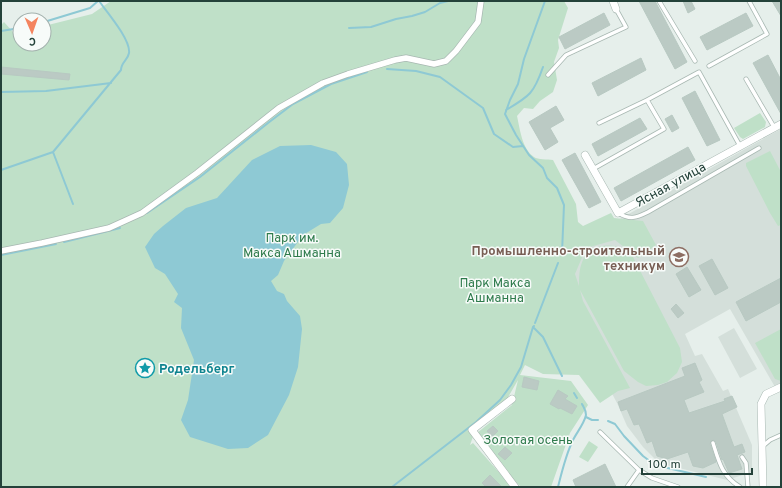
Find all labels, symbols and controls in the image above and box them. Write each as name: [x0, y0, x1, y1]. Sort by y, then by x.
north arrow: [12, 12, 52, 52]
text: С: [29, 34, 36, 48]
street label: Ясная улица: [633, 160, 709, 212]
park label: Парк им. Макса Ашманна: [243, 231, 341, 262]
place label: Промышленно-строительный техникум: [472, 244, 665, 275]
school or university icon: Промышленно-строительный техникум: [668, 246, 690, 268]
park label: Парк Макса Ашманна: [459, 276, 531, 307]
place icon: Родельберг: [134, 357, 156, 379]
place label: Родельберг: [159, 362, 234, 378]
park label: Золотая осень: [483, 433, 573, 449]
scale bar: [642, 450, 752, 476]
text: 100 m: [648, 457, 681, 473]

